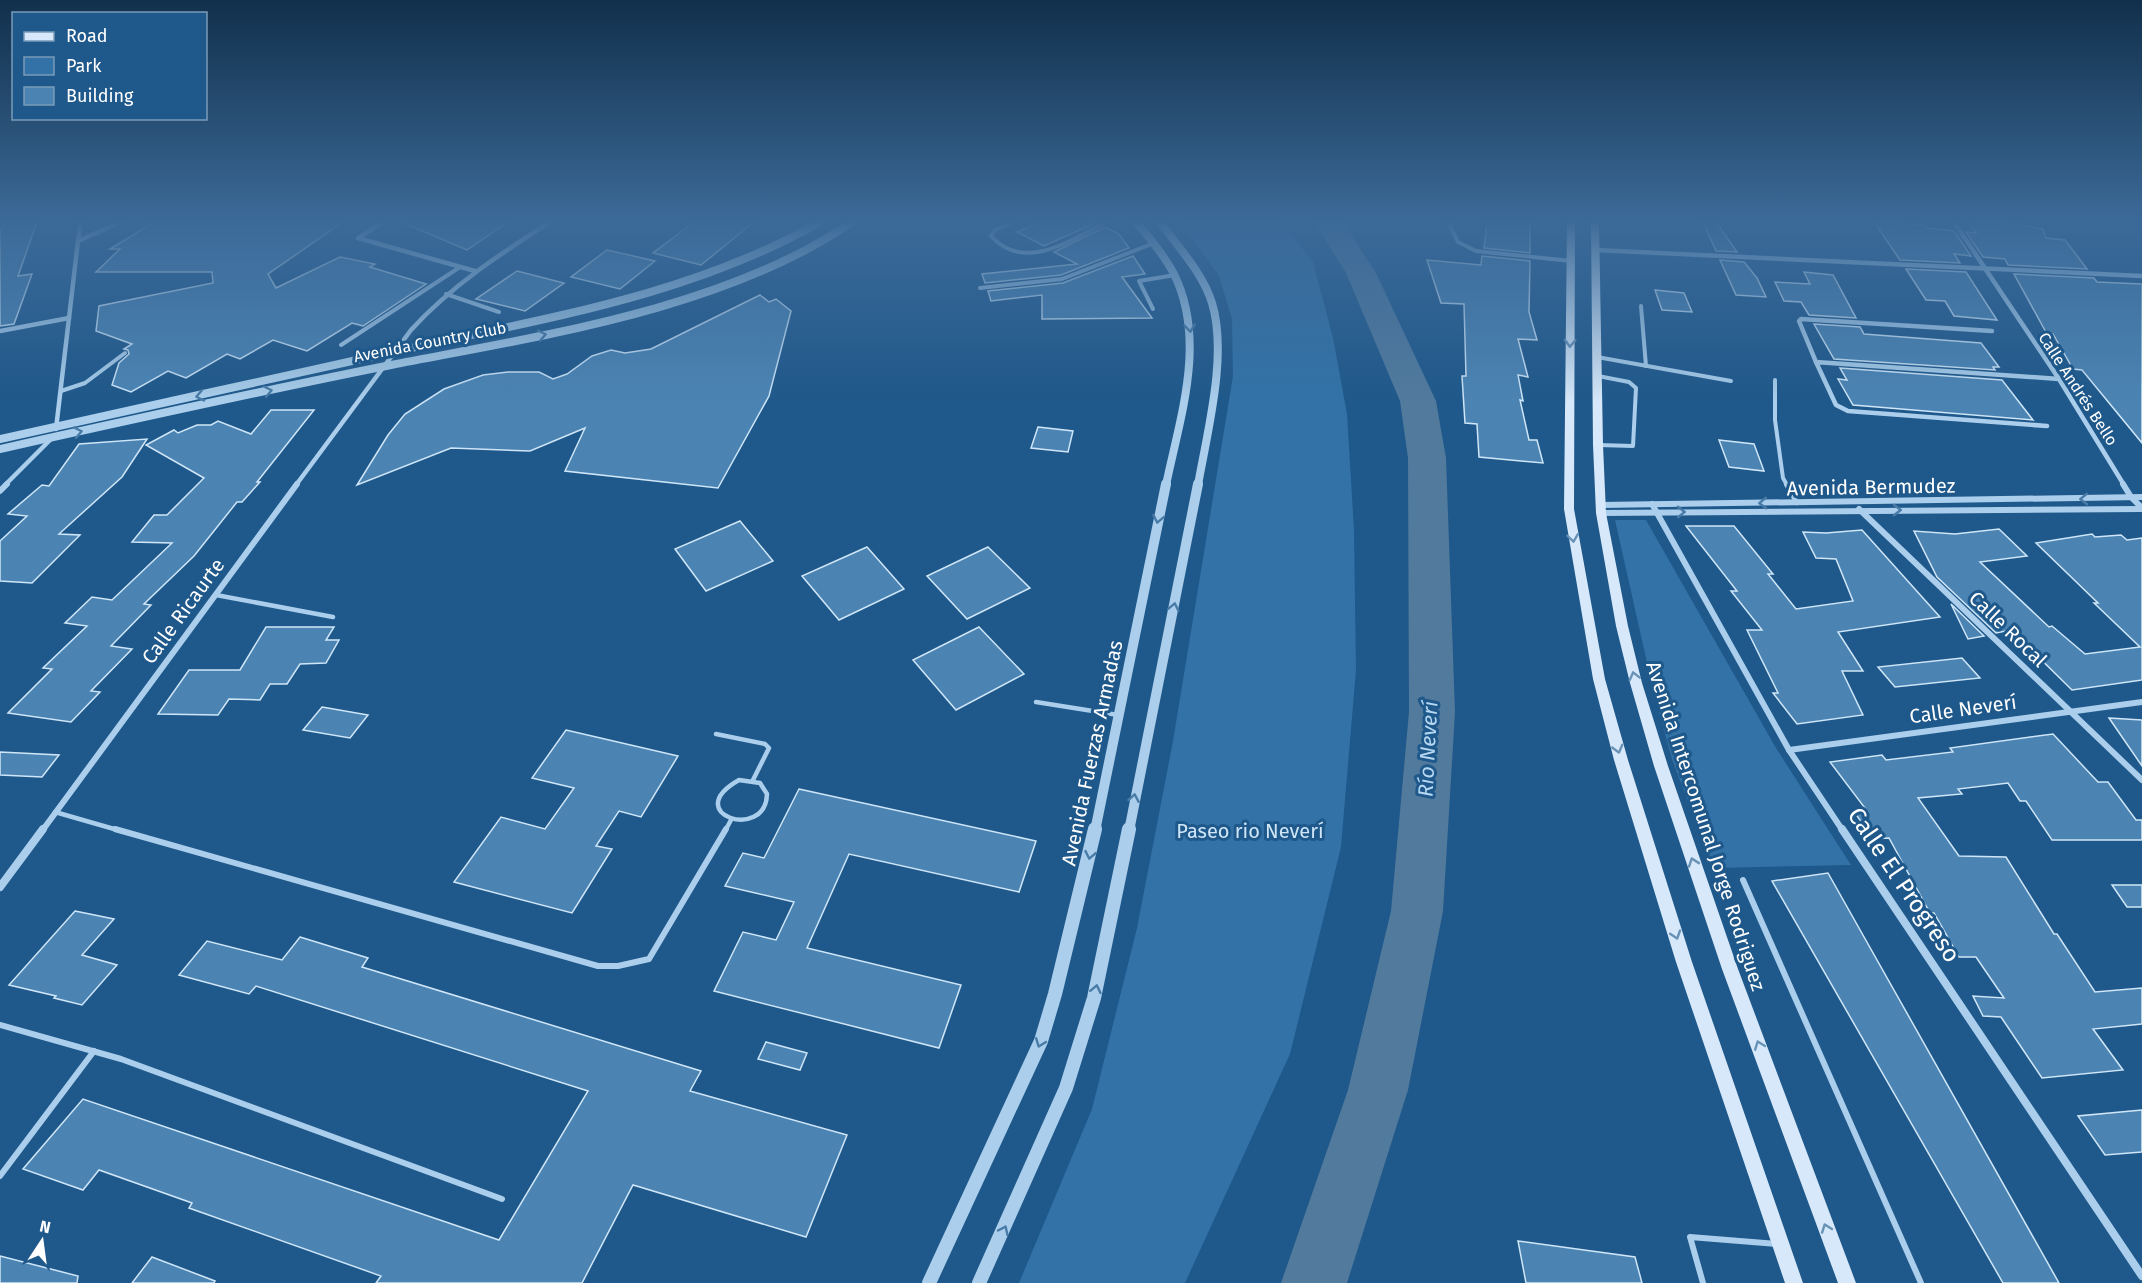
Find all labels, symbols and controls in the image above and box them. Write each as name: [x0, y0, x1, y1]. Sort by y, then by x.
legend: [12, 12, 207, 120]
text: Road: [66, 25, 108, 47]
text: Park: [66, 55, 102, 77]
text: Building: [66, 85, 134, 107]
street label: Avenida Country Club: [352, 318, 508, 366]
one-way arrow: [1183, 323, 1196, 332]
one-way arrow: [536, 329, 546, 342]
street label: Calle Andrés Bello: [2034, 329, 2122, 449]
one-way arrow: [1564, 339, 1576, 348]
one-way arrow: [263, 385, 273, 398]
one-way arrow: [195, 389, 205, 402]
one-way arrow: [72, 426, 82, 439]
street label: Avenida Bermudez: [1786, 474, 1956, 500]
one-way arrow: [2079, 493, 2088, 506]
one-way arrow: [1758, 497, 1767, 509]
one-way arrow: [1892, 504, 1901, 516]
one-way arrow: [1676, 506, 1685, 518]
one-way arrow: [1152, 514, 1165, 524]
one-way arrow: [1566, 533, 1578, 543]
street label: Calle Ricaurte: [137, 554, 229, 668]
street label: Calle Rocal: [1964, 586, 2052, 672]
one-way arrow: [1167, 603, 1180, 613]
street label: Avenida Fuerzas Armadas: [1056, 638, 1128, 868]
street label: Avenida Intercomunal Jorge Rodriguez: [1641, 658, 1771, 994]
one-way arrow: [1629, 671, 1642, 681]
street label: Calle Neverí: [1908, 690, 2019, 728]
water label: Río Neverí: [1413, 699, 1444, 798]
one-way arrow: [1611, 743, 1623, 754]
one-way arrow: [1127, 794, 1140, 804]
street label: Calle El Progreso: [1842, 802, 1966, 968]
park label: Paseo rio Neverí: [1176, 819, 1324, 843]
one-way arrow: [1084, 849, 1097, 859]
one-way arrow: [1688, 857, 1701, 868]
one-way arrow: [1669, 929, 1681, 940]
one-way arrow: [1088, 985, 1101, 995]
one-way arrow: [1035, 1037, 1047, 1048]
one-way arrow: [1753, 1040, 1766, 1051]
north arrow: [12, 1211, 72, 1271]
text: N: [38, 1216, 53, 1237]
one-way arrow: [1821, 1223, 1834, 1234]
one-way arrow: [996, 1225, 1008, 1236]

